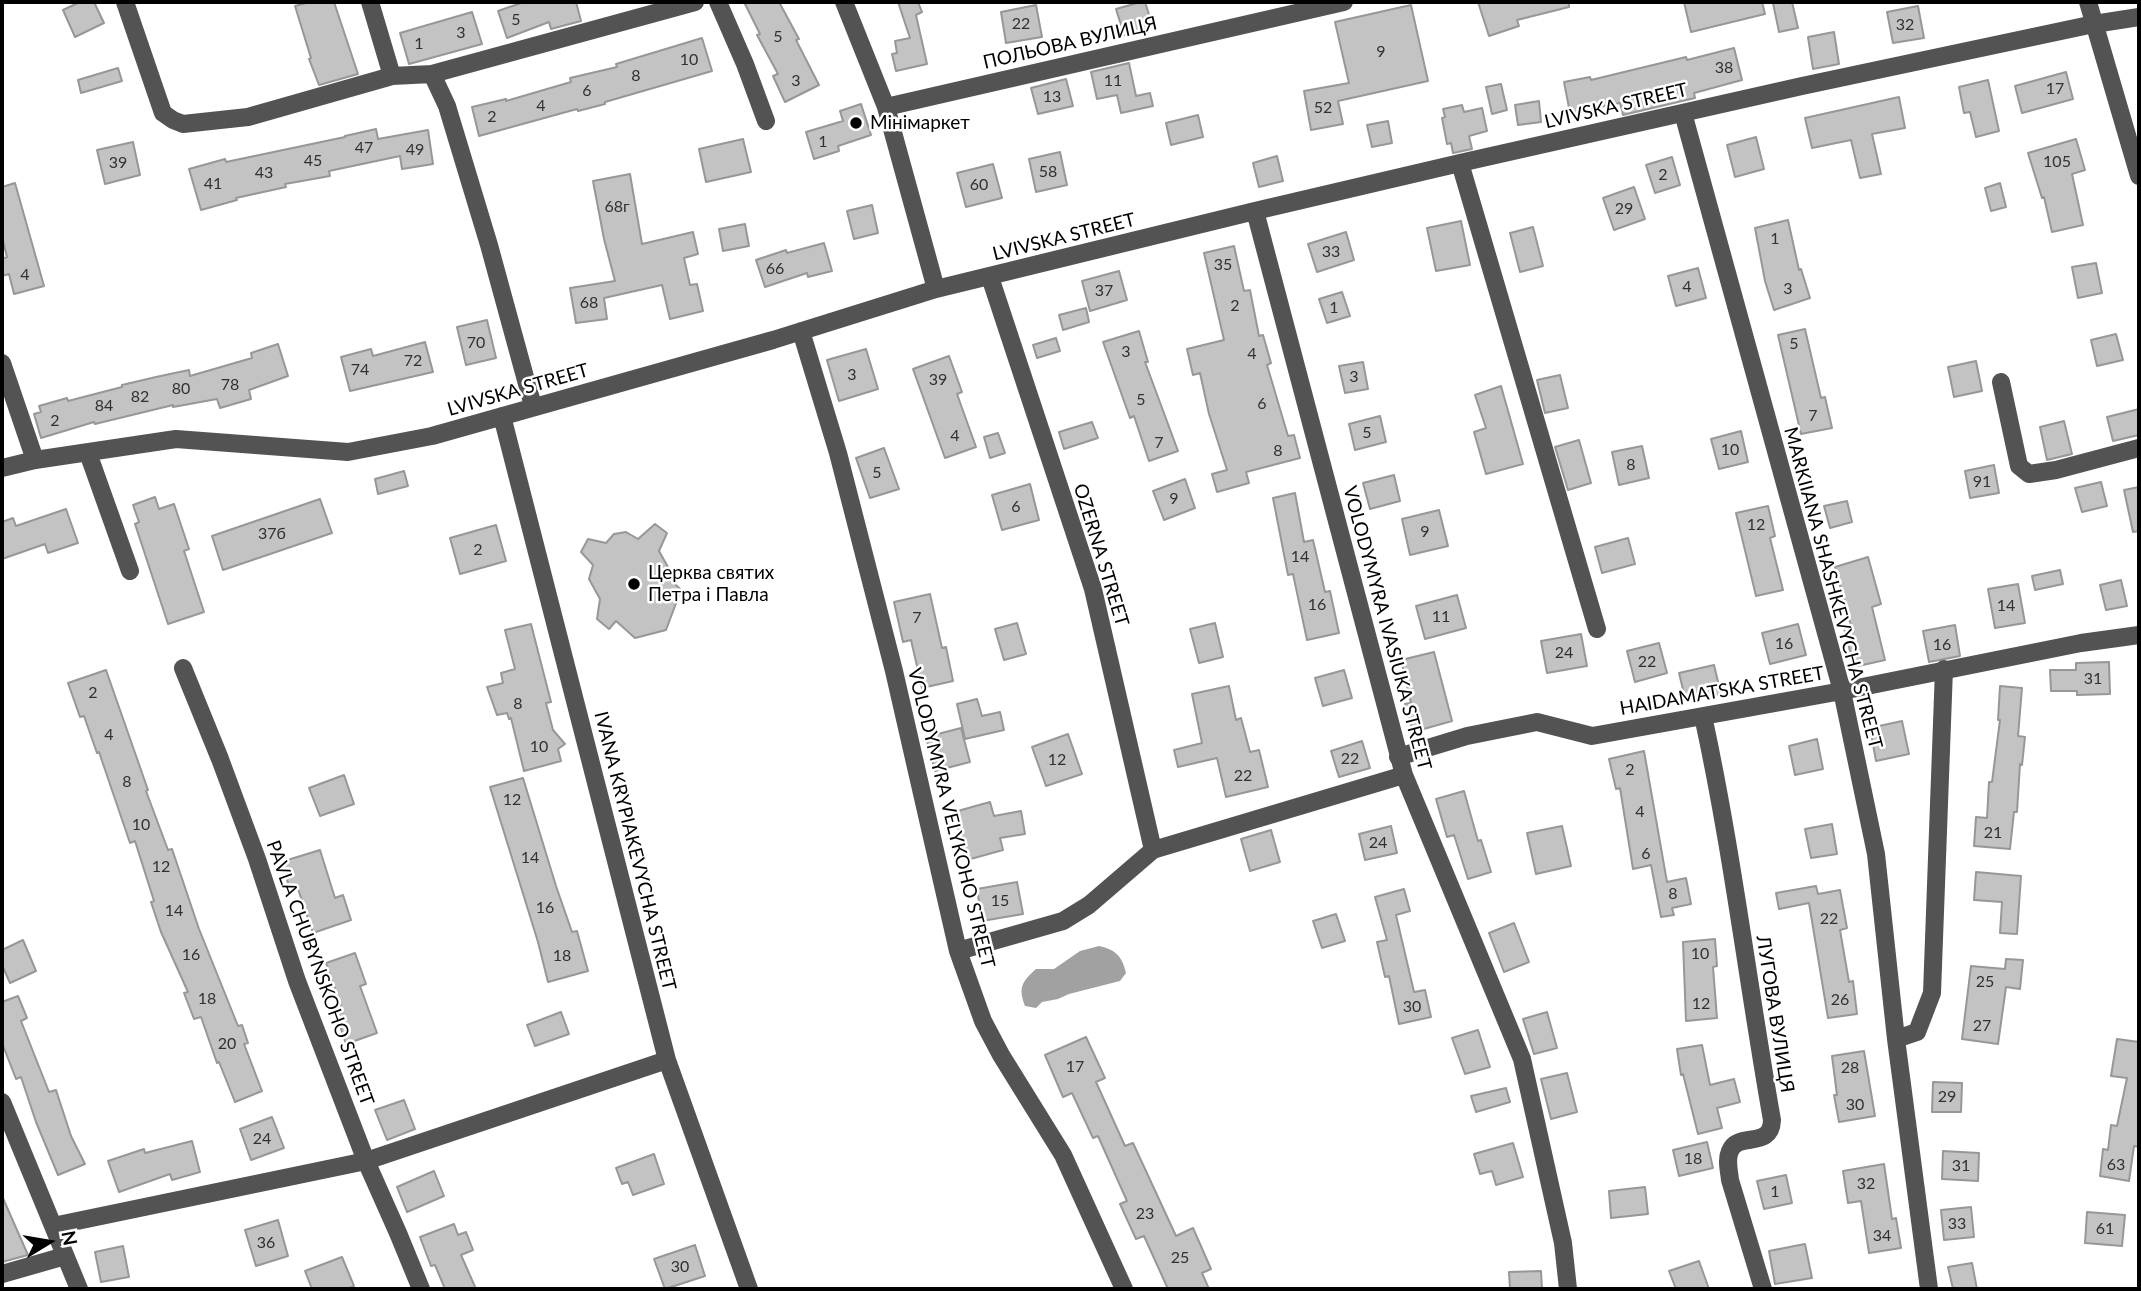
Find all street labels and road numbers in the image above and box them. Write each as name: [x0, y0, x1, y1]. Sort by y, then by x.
street label: ПОЛЬОВА ВУЛИЦЯ: [981, 12, 1159, 74]
street label: LVIVSKA STREET: [1542, 78, 1690, 134]
street label: LVIVSKA STREET: [990, 208, 1138, 266]
street label: LVIVSKA STREET: [445, 359, 591, 421]
street label: MARKIIANA SHASHKEVYCHA STREET: [1779, 425, 1887, 751]
street label: OZERNA STREET: [1068, 481, 1134, 629]
street label: VOLODYMYRA IVASIUKA STREET: [1338, 483, 1436, 773]
street label: HAIDAMATSKA STREET: [1618, 662, 1826, 720]
street label: VOLODYMYRA VELYKOHO STREET: [903, 666, 999, 970]
street label: IVANA KRYPIAKEVYCHA STREET: [589, 709, 681, 993]
street label: PAVLA CHUBYNSKOHO STREET: [261, 837, 379, 1109]
street label: ЛУГОВА ВУЛИЦЯ: [1751, 934, 1799, 1094]

